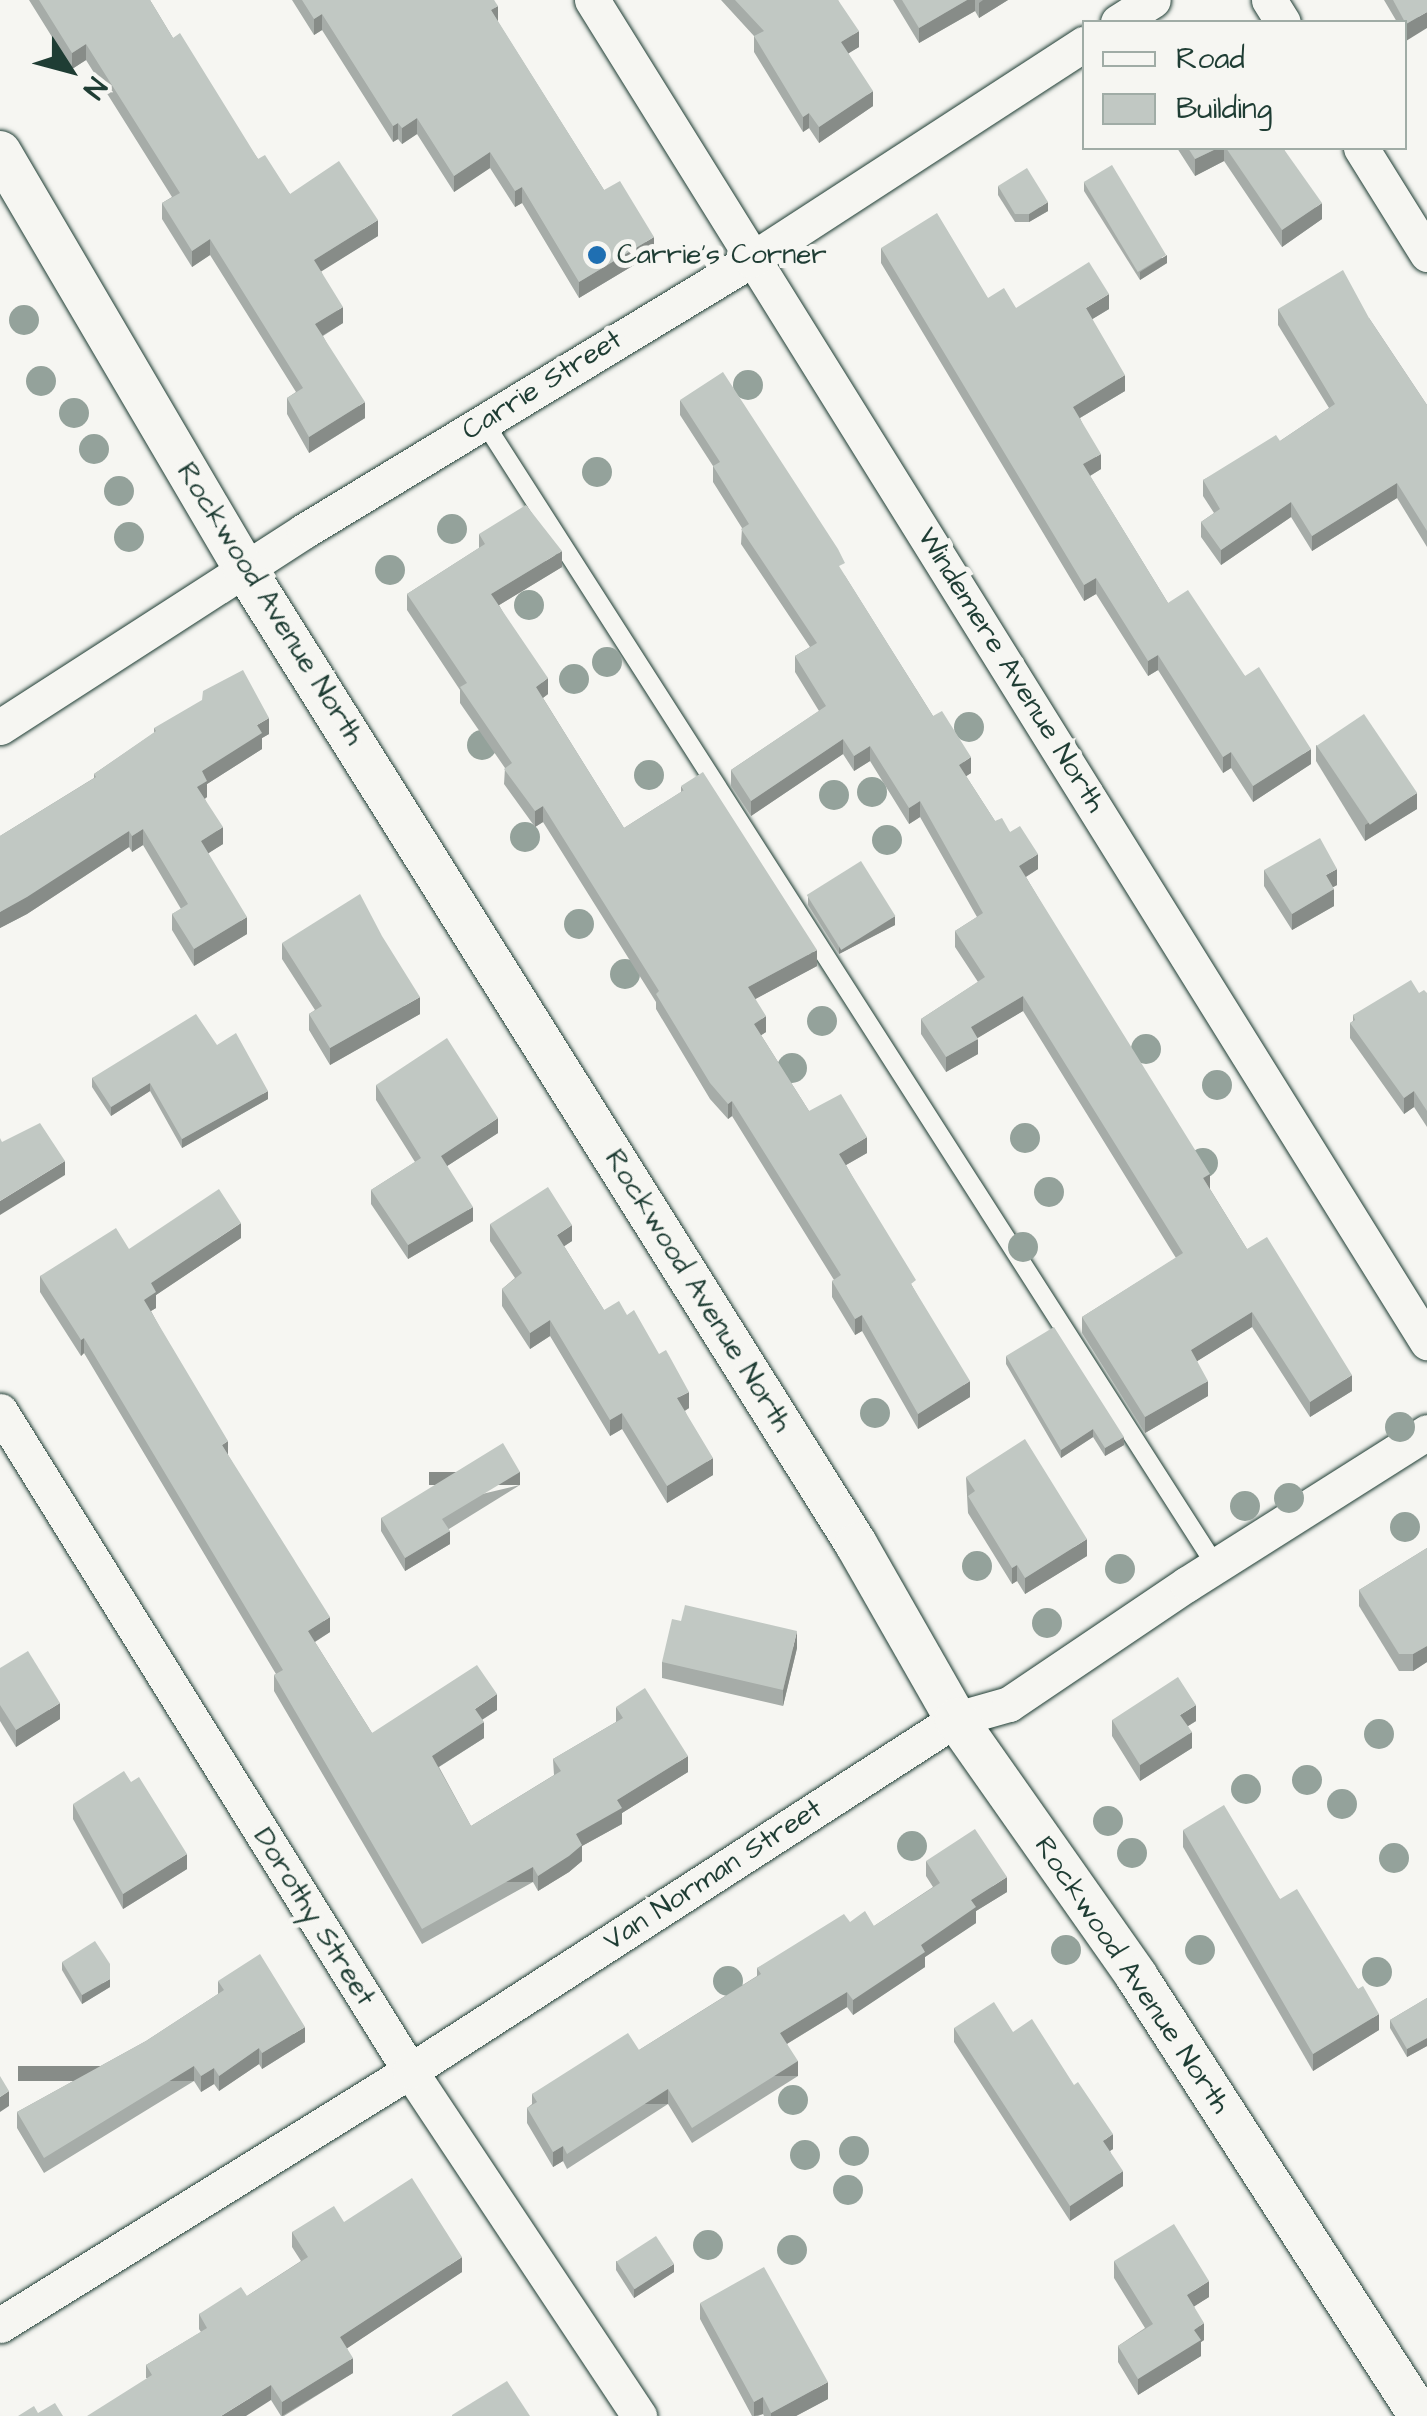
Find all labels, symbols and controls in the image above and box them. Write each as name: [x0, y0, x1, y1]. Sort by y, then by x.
north arrow: [20, 20, 120, 120]
legend: [1082, 20, 1407, 150]
text: Road: [1176, 38, 1245, 80]
text: N: [74, 69, 116, 106]
text: Building: [1176, 88, 1272, 130]
place label: Carrie's Corner: [617, 238, 827, 272]
marker: Carrie's Corner: [586, 244, 608, 266]
street label: Carrie Street: [456, 323, 628, 447]
street label: Rockwood Avenue North: [169, 457, 371, 751]
street label: Windemere Avenue North: [910, 522, 1112, 818]
street label: Rockwood Avenue North: [597, 1144, 799, 1438]
street label: Van Norman Street: [598, 1792, 828, 1958]
street label: Dorothy Street: [246, 1822, 382, 2012]
street label: Rockwood Avenue North: [1027, 1830, 1237, 2120]

